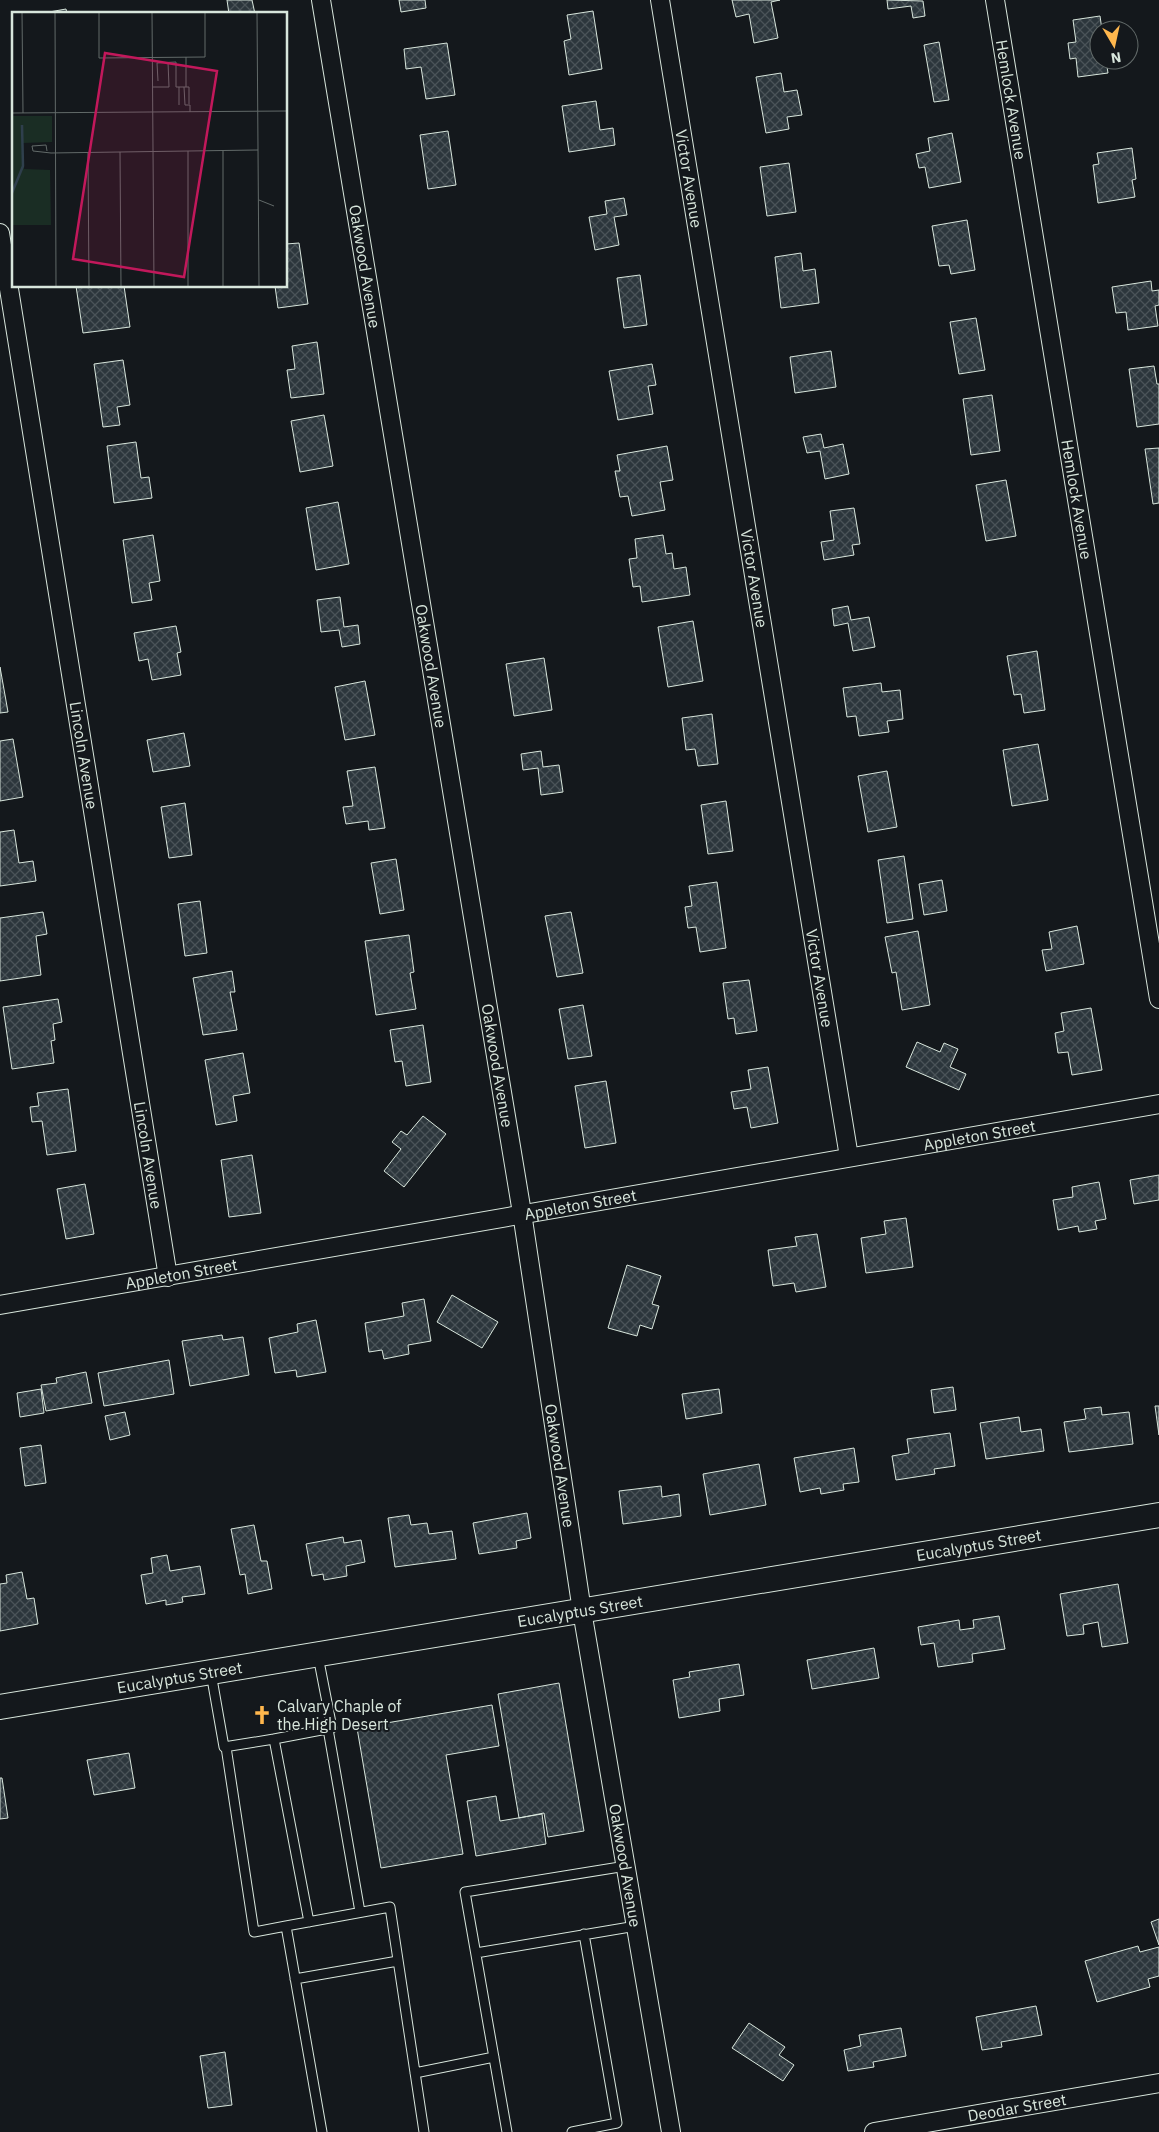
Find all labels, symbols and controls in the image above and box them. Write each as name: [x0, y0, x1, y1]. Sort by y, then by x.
inset map: [12, 12, 288, 288]
north arrow: [1089, 20, 1139, 70]
street label: Hemlock Avenue: [992, 38, 1031, 161]
text: N: [1110, 48, 1122, 68]
street label: Victor Avenue: [671, 128, 707, 230]
street label: Oakwood Avenue: [345, 203, 385, 330]
street label: Hemlock Avenue: [1057, 438, 1097, 561]
street label: Victor Avenue: [737, 528, 772, 629]
street label: Oakwood Avenue: [411, 603, 451, 729]
street label: Lincoln Avenue: [66, 700, 103, 811]
street label: Victor Avenue: [802, 927, 838, 1029]
street label: Oakwood Avenue: [477, 1002, 518, 1129]
street label: Lincoln Avenue: [130, 1100, 167, 1211]
street label: Appleton Street: [922, 1116, 1037, 1155]
street label: Appleton Street: [523, 1185, 638, 1224]
street label: Appleton Street: [124, 1254, 239, 1293]
street label: Oakwood Avenue: [541, 1402, 579, 1529]
street label: Eucalyptus Street: [915, 1525, 1043, 1565]
street label: Eucalyptus Street: [516, 1591, 644, 1631]
street label: Eucalyptus Street: [115, 1657, 244, 1697]
place label: Calvary Chaple of the High Desert: [277, 1696, 402, 1734]
church icon: Calvary Chaple of the High Desert: [251, 1704, 273, 1726]
street label: Oakwood Avenue: [605, 1802, 646, 1929]
street label: Deodar Street: [966, 2089, 1068, 2126]

